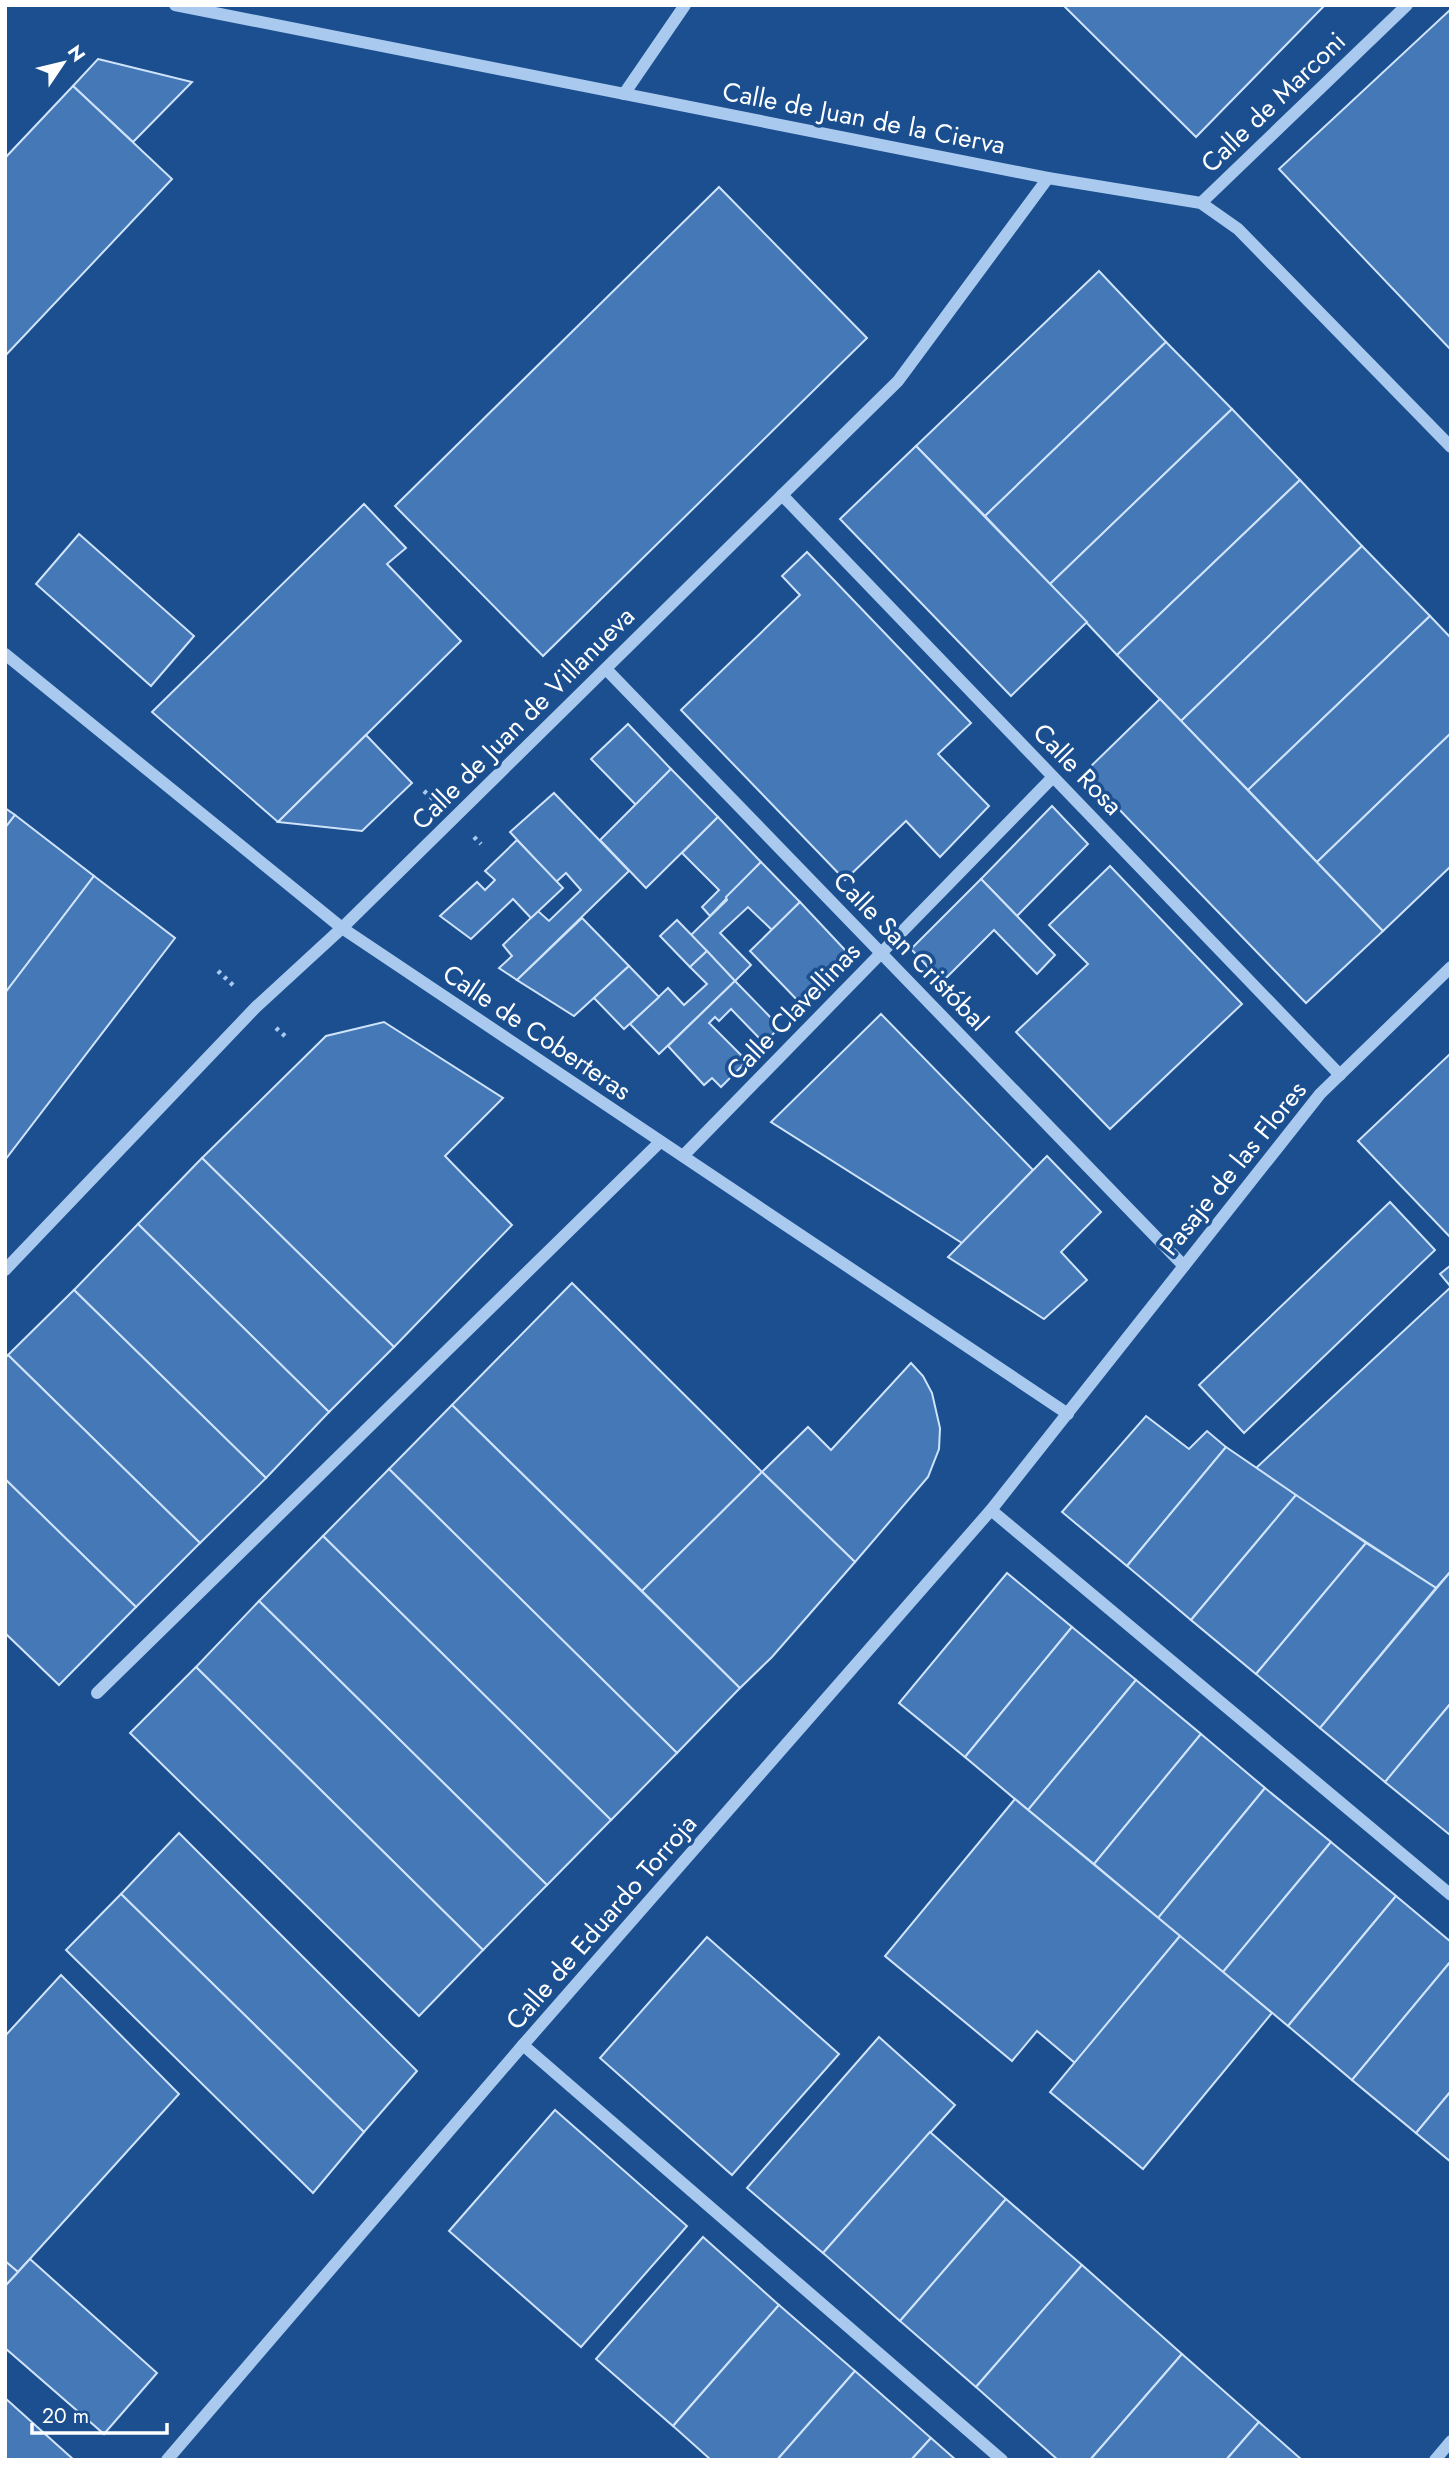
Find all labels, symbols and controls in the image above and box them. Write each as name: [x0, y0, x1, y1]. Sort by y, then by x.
street label: Calle de Marconi: [1192, 23, 1354, 181]
north arrow: [28, 28, 98, 98]
text: N: [61, 40, 92, 67]
street label: Calle de Juan de la Cierva: [719, 72, 1009, 164]
street label: Calle de Juan de Villanueva: [403, 598, 643, 838]
street label: Calle Rosa: [1024, 714, 1132, 824]
street label: Calle San Cristóbal: [825, 862, 997, 1040]
street label: Calle Clavellinas: [717, 933, 869, 1089]
street label: Calle de Coberteras: [435, 955, 639, 1109]
street label: Pasaje de las Flores: [1151, 1072, 1315, 1264]
street label: Calle de Eduardo Torroja: [497, 1806, 705, 2038]
scale bar: [32, 2392, 166, 2436]
text: 20 m: [42, 2401, 89, 2431]

